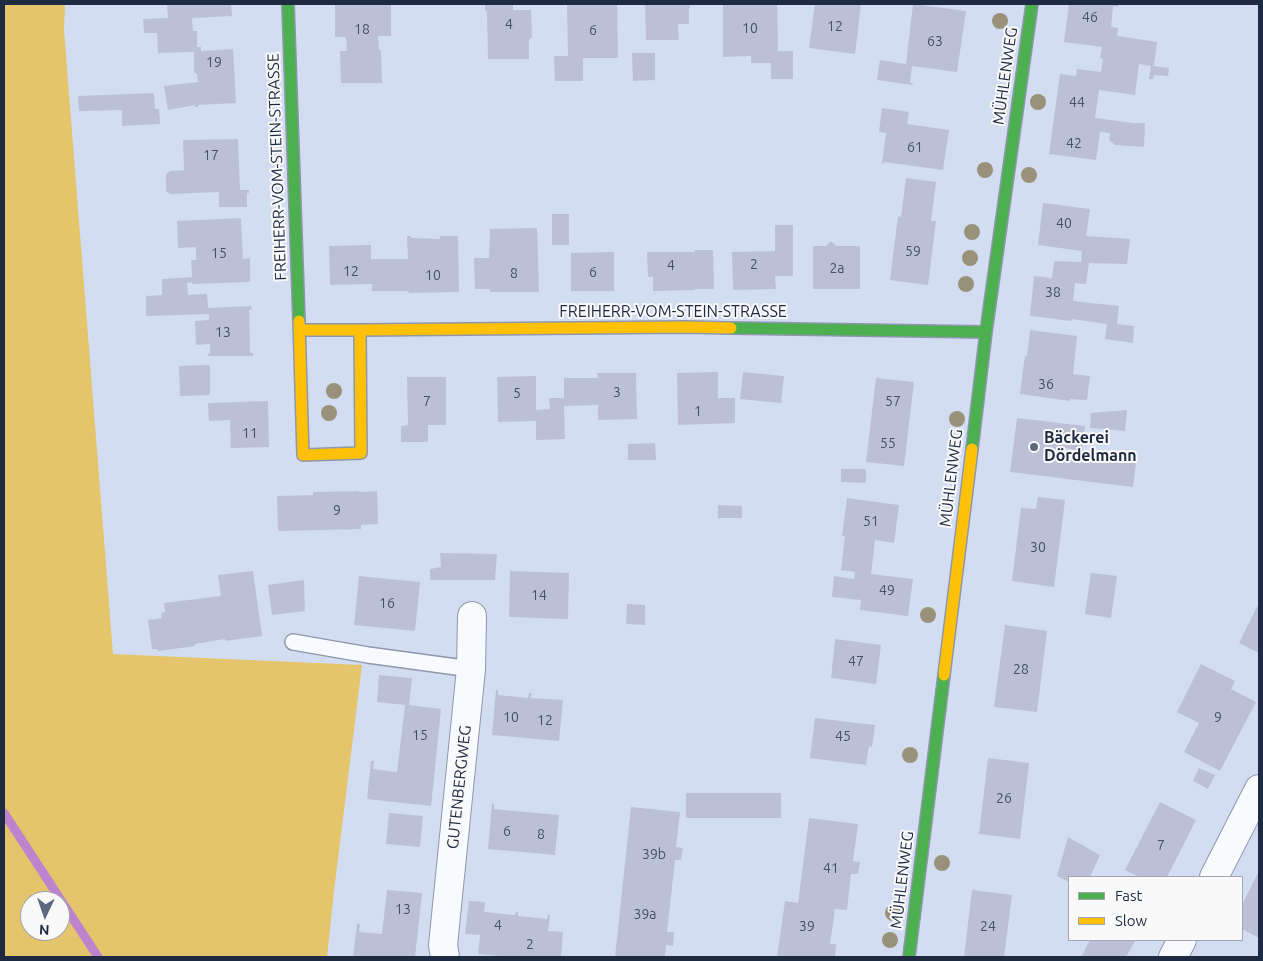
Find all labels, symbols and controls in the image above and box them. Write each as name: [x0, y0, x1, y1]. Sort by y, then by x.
house number: 46: [1082, 9, 1098, 25]
house number: 4: [505, 16, 513, 32]
house number: 12: [827, 18, 843, 34]
house number: 10: [742, 20, 758, 36]
house number: 18: [354, 21, 370, 37]
house number: 6: [589, 22, 597, 38]
street label: MÜHLENWEG: [989, 26, 1021, 126]
house number: 63: [927, 33, 943, 49]
street label: FREIHERR-VOM-STEIN-STRASSE: [263, 53, 291, 281]
house number: 19: [206, 54, 222, 70]
house number: 44: [1069, 94, 1085, 110]
house number: 42: [1066, 135, 1082, 151]
house number: 61: [907, 139, 923, 155]
house number: 17: [203, 147, 219, 163]
house number: 40: [1056, 215, 1072, 231]
house number: 59: [905, 243, 921, 259]
house number: 15: [211, 245, 227, 261]
house number: 2: [750, 256, 758, 272]
house number: 4: [667, 257, 675, 273]
house number: 2a: [829, 260, 845, 276]
house number: 12: [343, 263, 359, 279]
house number: 6: [589, 264, 597, 280]
house number: 8: [510, 265, 518, 281]
house number: 10: [425, 267, 441, 283]
house number: 38: [1045, 284, 1061, 300]
street label: FREIHERR-VOM-STEIN-STRASSE: [559, 302, 787, 322]
house number: 13: [215, 324, 231, 340]
house number: 36: [1038, 376, 1054, 392]
house number: 3: [613, 384, 621, 400]
house number: 5: [513, 385, 521, 401]
house number: 7: [423, 393, 431, 409]
house number: 57: [885, 393, 901, 409]
house number: 1: [694, 403, 702, 419]
house number: 11: [242, 425, 258, 441]
street label: MÜHLENWEG: [935, 428, 967, 528]
place label: Bäckerei Dördelmann: [1044, 428, 1137, 466]
house number: 55: [880, 435, 896, 451]
marker: Bäckerei Dördelmann: [1028, 441, 1040, 453]
house number: 9: [333, 502, 341, 518]
house number: 51: [863, 513, 879, 529]
house number: 30: [1030, 539, 1046, 555]
house number: 49: [879, 582, 895, 598]
house number: 14: [531, 587, 547, 603]
house number: 16: [379, 595, 395, 611]
house number: 47: [848, 653, 864, 669]
house number: 28: [1013, 661, 1029, 677]
house number: 10: [503, 709, 519, 725]
house number: 9: [1214, 709, 1222, 725]
house number: 12: [537, 712, 553, 728]
street label: GUTENBERGWEG: [443, 724, 475, 850]
house number: 15: [412, 727, 428, 743]
house number: 45: [835, 728, 851, 744]
house number: 26: [996, 790, 1012, 806]
house number: 6: [503, 823, 511, 839]
house number: 8: [537, 826, 545, 842]
street label: MÜHLENWEG: [886, 830, 918, 930]
house number: 7: [1157, 837, 1165, 853]
house number: 39b: [642, 846, 666, 862]
house number: 41: [823, 860, 839, 876]
legend: [1068, 876, 1243, 941]
text: Fast: [1115, 887, 1142, 904]
north arrow: [20, 891, 70, 941]
house number: 13: [395, 901, 411, 917]
house number: 39a: [634, 906, 656, 922]
text: Slow: [1115, 912, 1147, 929]
house number: 4: [494, 917, 502, 933]
house number: 39: [799, 918, 815, 934]
house number: 24: [980, 918, 996, 934]
text: N: [39, 922, 50, 938]
house number: 2: [526, 936, 534, 952]

